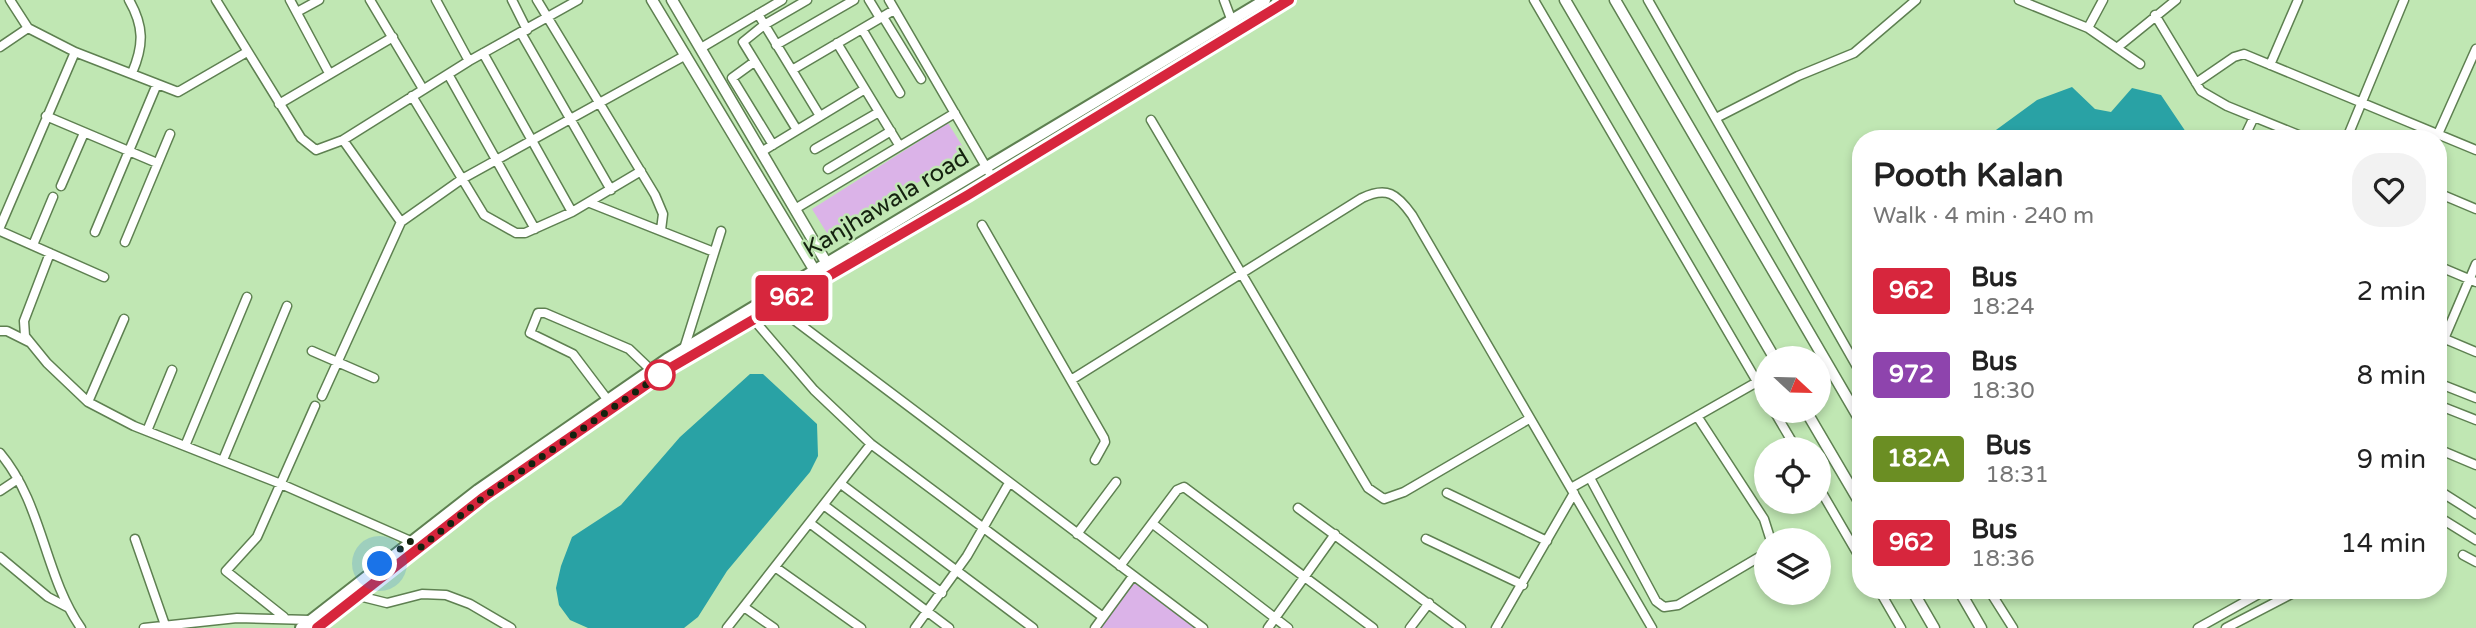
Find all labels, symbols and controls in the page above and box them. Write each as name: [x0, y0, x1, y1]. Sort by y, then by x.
street label: Kanjhawala road: [798, 143, 974, 264]
button: heart: [2352, 153, 2426, 227]
text: Pooth Kalan: [1873, 156, 2064, 195]
text: Walk · 4 min · 240 m: [1873, 202, 2094, 230]
text: Bus: [1971, 262, 2017, 293]
line badge: 962: [752, 275, 832, 321]
text: 962: [1889, 276, 1934, 305]
text: 2 min: [2357, 276, 2426, 307]
text: 962: [769, 283, 815, 312]
text: 18:24: [1971, 293, 2035, 321]
north arrow: [1754, 346, 1830, 424]
map controls: [1754, 346, 1831, 605]
text: Bus: [1971, 346, 2017, 377]
unlabelled marker: [645, 360, 675, 390]
text: 972: [1889, 360, 1934, 389]
text: 8 min: [2357, 360, 2426, 391]
text: 18:30: [1971, 377, 2035, 405]
text: Bus: [1985, 430, 2031, 461]
button: locate: [1754, 437, 1831, 514]
text: 182A: [1887, 444, 1950, 473]
text: 9 min: [2357, 444, 2426, 475]
text: 18:31: [1985, 461, 2049, 489]
text: Bus: [1971, 514, 2017, 545]
button: layers: [1754, 528, 1831, 605]
text: 962: [1889, 528, 1934, 557]
text: 14 min: [2340, 528, 2426, 559]
text: 18:36: [1971, 545, 2035, 573]
your location: [362, 546, 397, 581]

